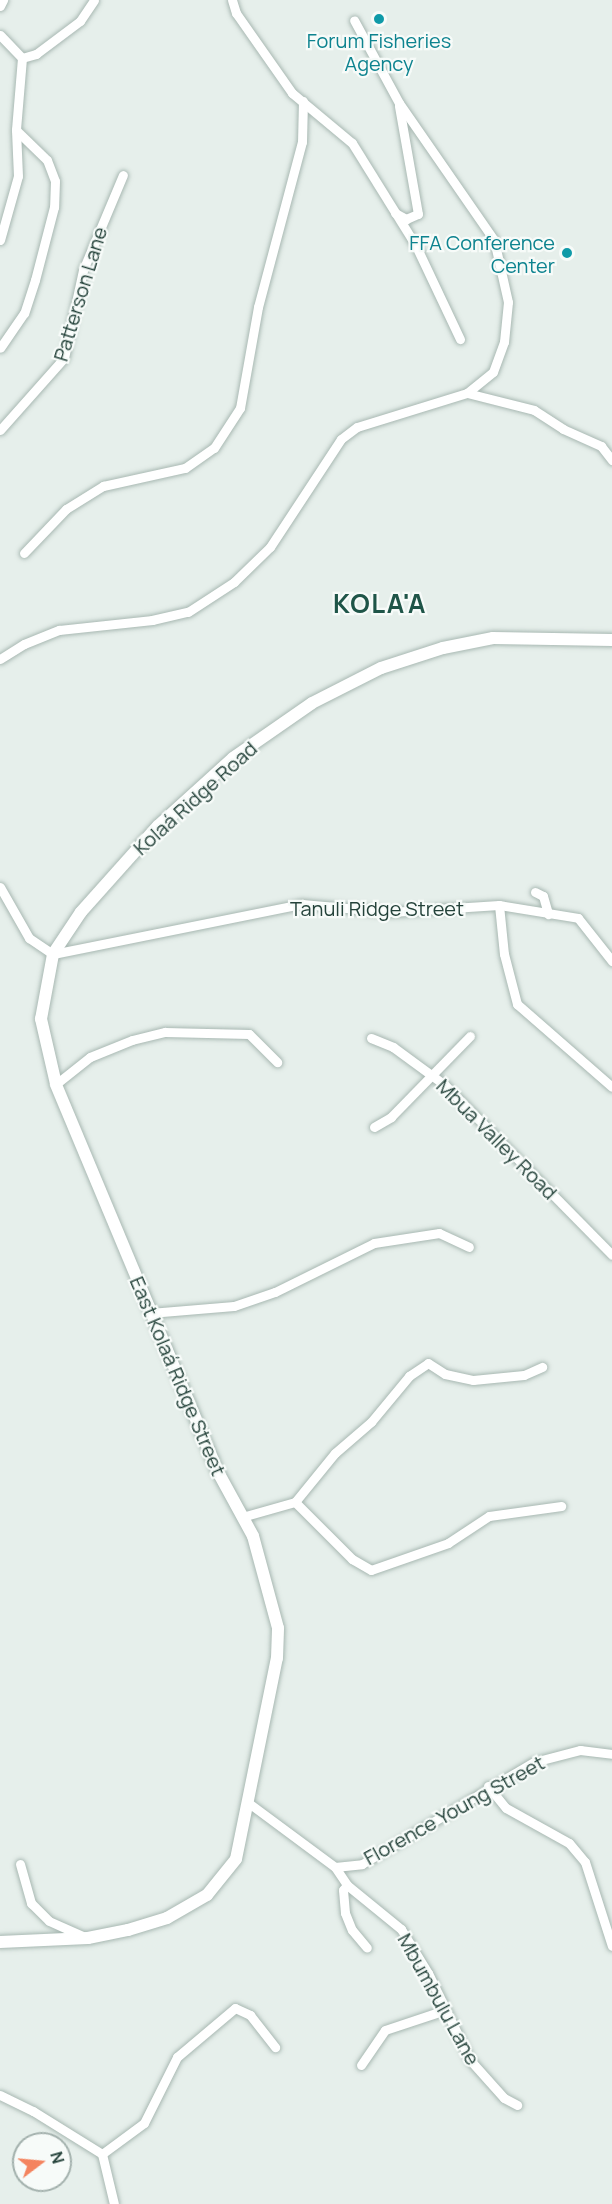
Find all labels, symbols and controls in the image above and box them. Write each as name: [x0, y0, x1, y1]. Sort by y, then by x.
marker: Forum Fisheries Agency: [372, 12, 386, 26]
place label: Forum Fisheries Agency: [307, 28, 451, 75]
street label: Patterson Lane: [48, 224, 112, 364]
place label: FFA Conference Center: [409, 230, 555, 277]
marker: FFA Conference Center: [560, 246, 574, 260]
district label: KOLA'A: [333, 588, 427, 620]
street label: Kolaá Ridge Road: [128, 736, 262, 860]
street label: Tanuli Ridge Street: [290, 896, 464, 920]
street label: Mbua Valley Road: [432, 1074, 562, 1204]
street label: East Kolaá Ridge Street: [125, 1273, 231, 1479]
street label: Florence Young Street: [359, 1750, 549, 1870]
street label: Mbumbulu Lane: [393, 1929, 485, 2069]
north arrow: [12, 2132, 72, 2192]
text: N: [45, 2149, 70, 2166]

